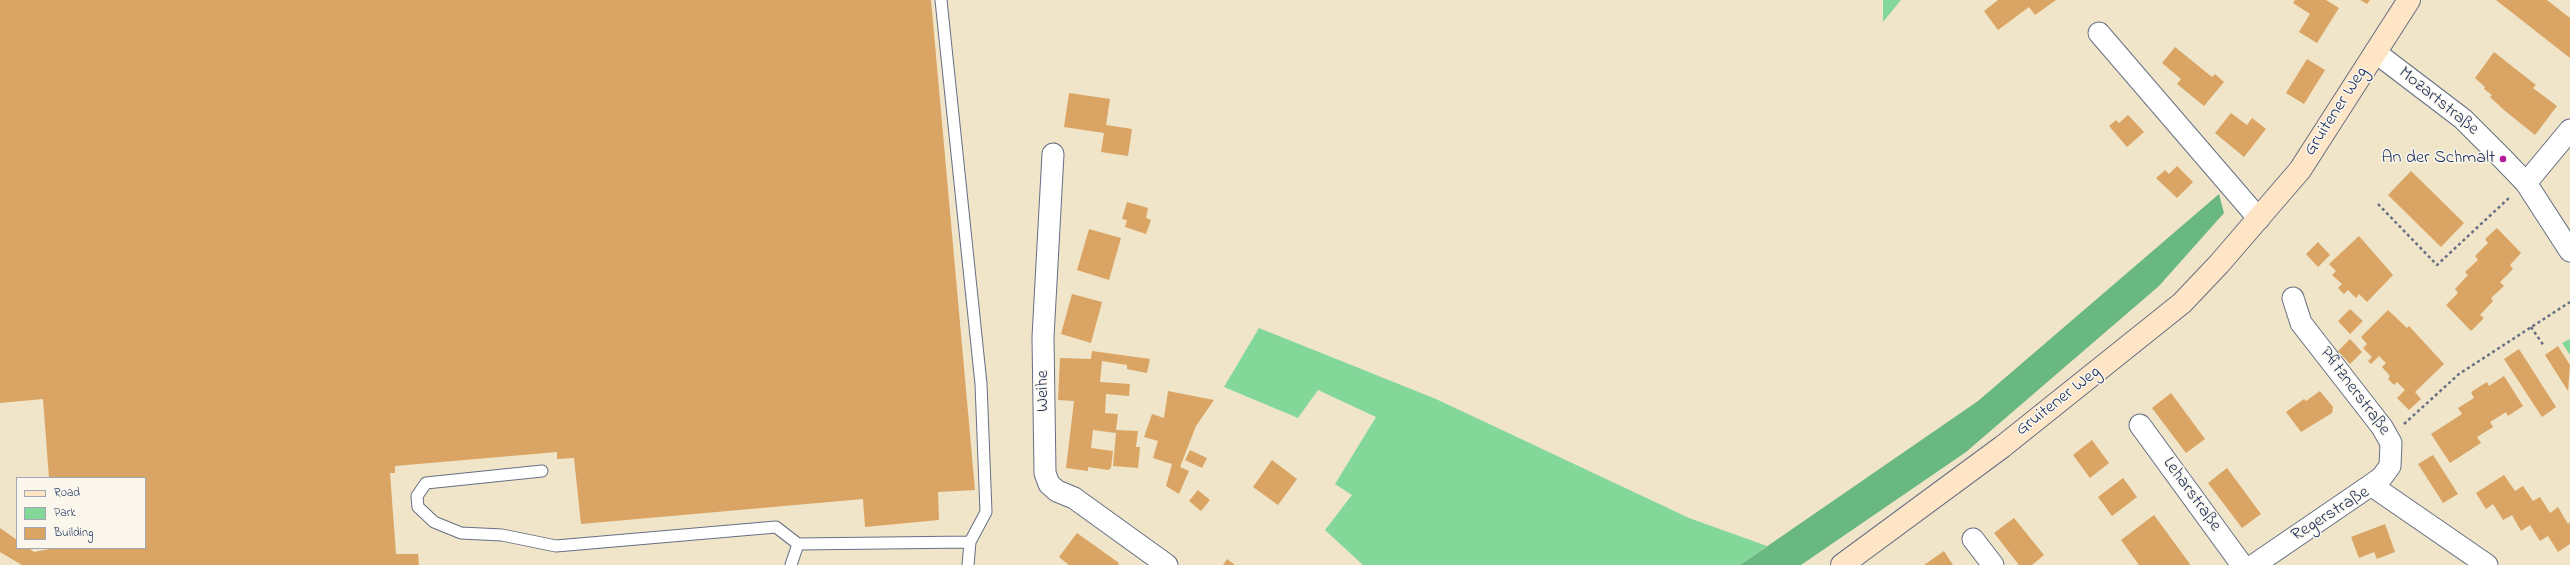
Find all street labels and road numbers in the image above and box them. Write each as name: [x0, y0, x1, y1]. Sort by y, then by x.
street label: Mozartstraße: [2393, 63, 2483, 141]
street label: Gruitener Weg: [2300, 64, 2374, 160]
street label: Pfitznerstraße: [2314, 344, 2394, 440]
street label: Gruitener Weg: [2012, 362, 2106, 442]
street label: Weihe: [1033, 370, 1055, 412]
street label: Leharstraße: [2157, 454, 2225, 536]
street label: Regerstraße: [2288, 483, 2374, 547]

